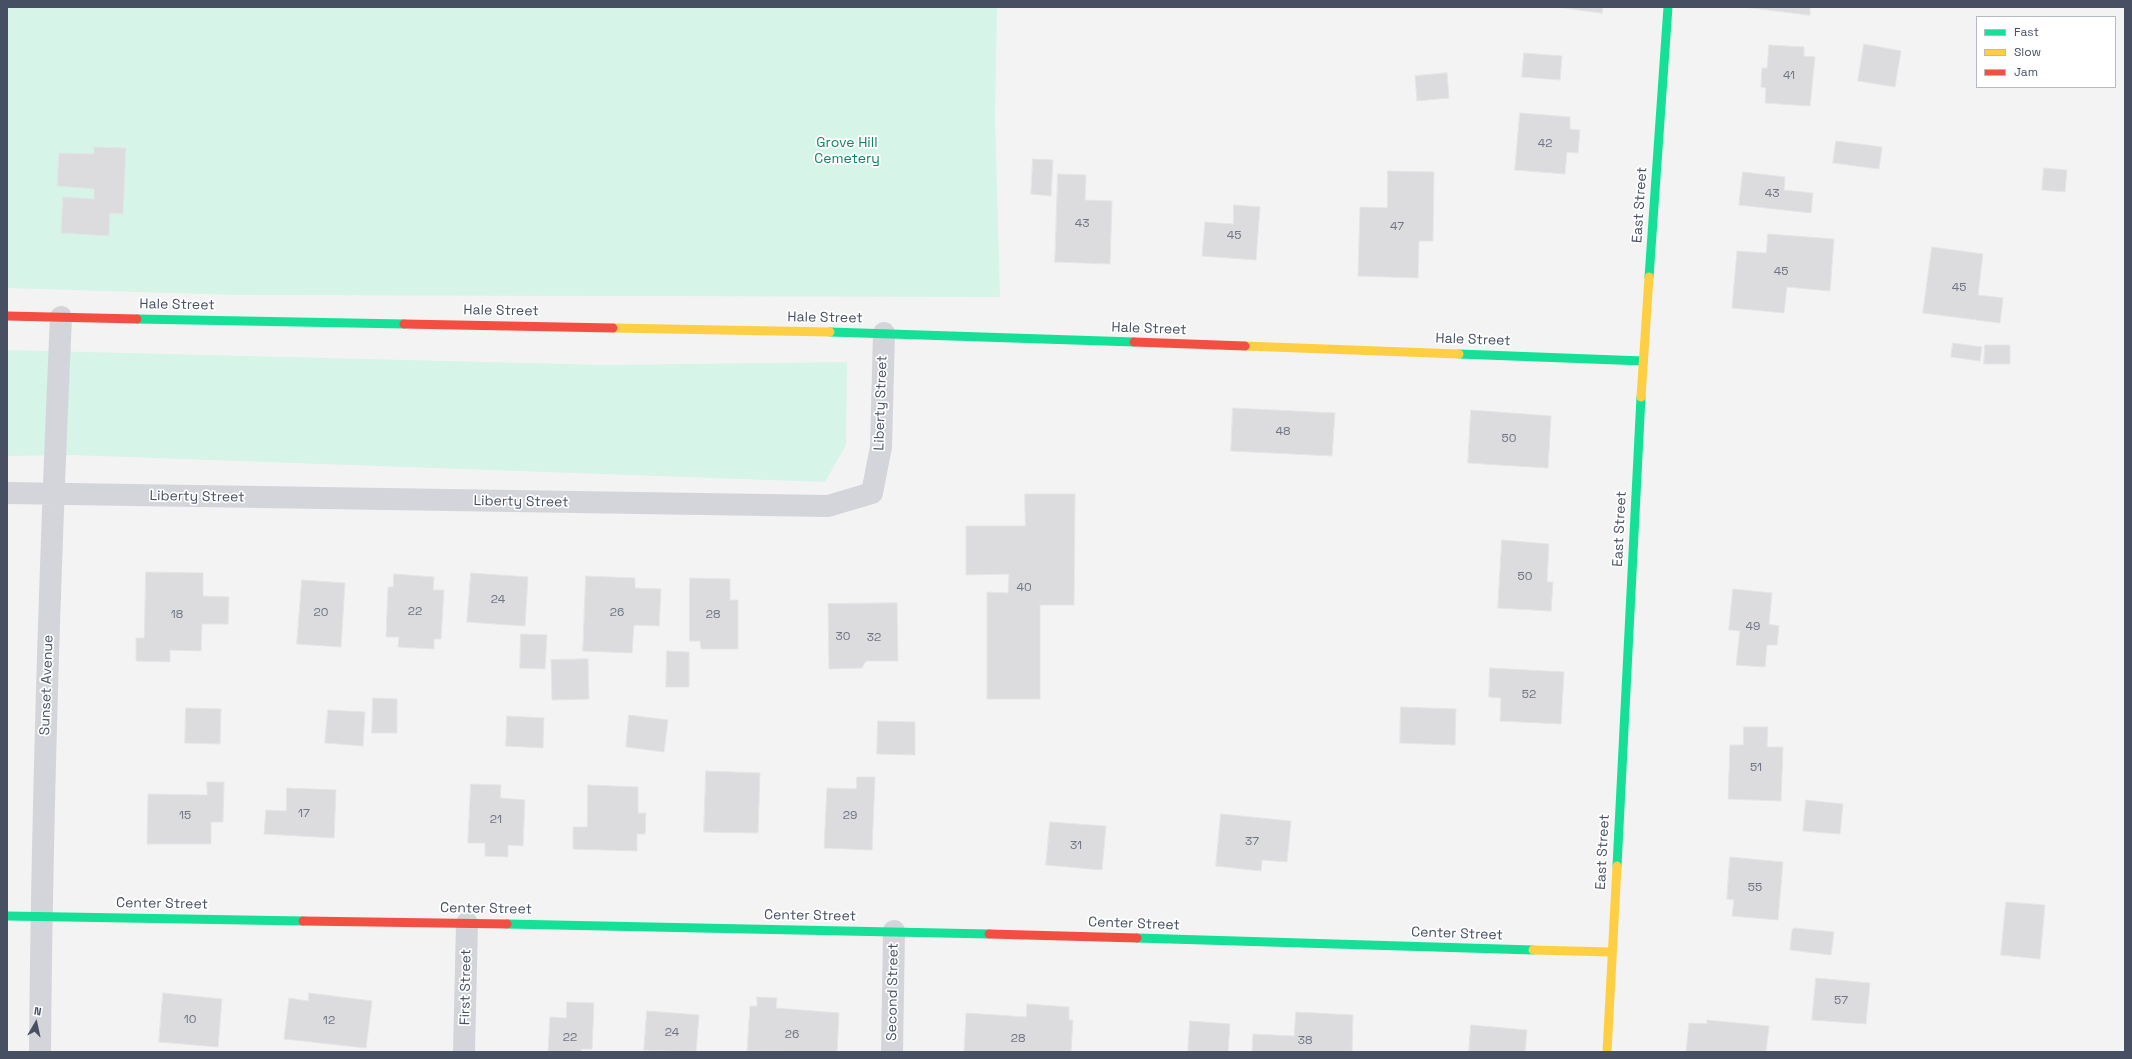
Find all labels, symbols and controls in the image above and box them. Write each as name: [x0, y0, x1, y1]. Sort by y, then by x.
legend: [1976, 16, 2116, 88]
text: Fast: [2014, 24, 2039, 40]
text: Slow: [2014, 44, 2041, 60]
text: Jam: [2014, 64, 2038, 80]
house number: 41: [1783, 69, 1795, 83]
park label: Grove Hill Cemetery: [814, 135, 880, 168]
house number: 42: [1538, 137, 1552, 151]
street label: East Street: [1629, 167, 1651, 243]
house number: 43: [1765, 187, 1779, 201]
house number: 43: [1075, 217, 1089, 231]
house number: 47: [1390, 220, 1404, 234]
house number: 45: [1227, 229, 1241, 243]
house number: 45: [1774, 265, 1788, 279]
house number: 45: [1952, 281, 1966, 295]
street label: Hale Street: [139, 296, 215, 314]
street label: Hale Street: [463, 302, 539, 320]
street label: Hale Street: [787, 309, 863, 327]
street label: Hale Street: [1111, 319, 1187, 339]
street label: Hale Street: [1435, 330, 1511, 350]
street label: Liberty Street: [871, 355, 891, 451]
house number: 48: [1276, 425, 1290, 439]
house number: 50: [1502, 432, 1516, 446]
street label: Liberty Street: [149, 488, 245, 506]
street label: East Street: [1610, 491, 1630, 567]
street label: Liberty Street: [473, 493, 569, 511]
house number: 50: [1518, 570, 1532, 584]
house number: 40: [1016, 581, 1032, 595]
house number: 24: [491, 593, 505, 607]
house number: 22: [408, 605, 422, 619]
house number: 20: [314, 606, 328, 620]
house number: 26: [610, 606, 624, 620]
house number: 18: [171, 608, 183, 622]
house number: 28: [706, 608, 720, 622]
house number: 49: [1746, 620, 1760, 634]
house number: 30: [836, 630, 850, 644]
house number: 32: [867, 631, 881, 645]
street label: Sunset Avenue: [37, 634, 57, 736]
house number: 52: [1522, 688, 1536, 702]
house number: 51: [1750, 761, 1762, 775]
house number: 17: [298, 807, 310, 821]
house number: 15: [179, 809, 191, 823]
house number: 29: [843, 809, 857, 823]
house number: 21: [490, 813, 502, 827]
street label: East Street: [1593, 814, 1613, 890]
house number: 37: [1245, 835, 1259, 849]
house number: 31: [1070, 839, 1082, 853]
house number: 55: [1748, 881, 1762, 895]
street label: Center Street: [116, 895, 208, 913]
street label: Center Street: [440, 900, 532, 918]
street label: Center Street: [764, 907, 856, 925]
street label: Center Street: [1088, 914, 1180, 934]
street label: Center Street: [1411, 924, 1503, 944]
street label: Second Street: [884, 943, 902, 1041]
street label: First Street: [457, 949, 475, 1025]
house number: 57: [1834, 994, 1848, 1008]
north arrow: [16, 1003, 56, 1043]
text: N: [33, 1004, 43, 1019]
house number: 10: [184, 1013, 196, 1027]
house number: 12: [323, 1014, 335, 1028]
house number: 24: [665, 1026, 679, 1040]
house number: 26: [785, 1028, 799, 1042]
house number: 22: [563, 1031, 577, 1045]
house number: 28: [1011, 1032, 1025, 1046]
house number: 38: [1298, 1034, 1312, 1048]

